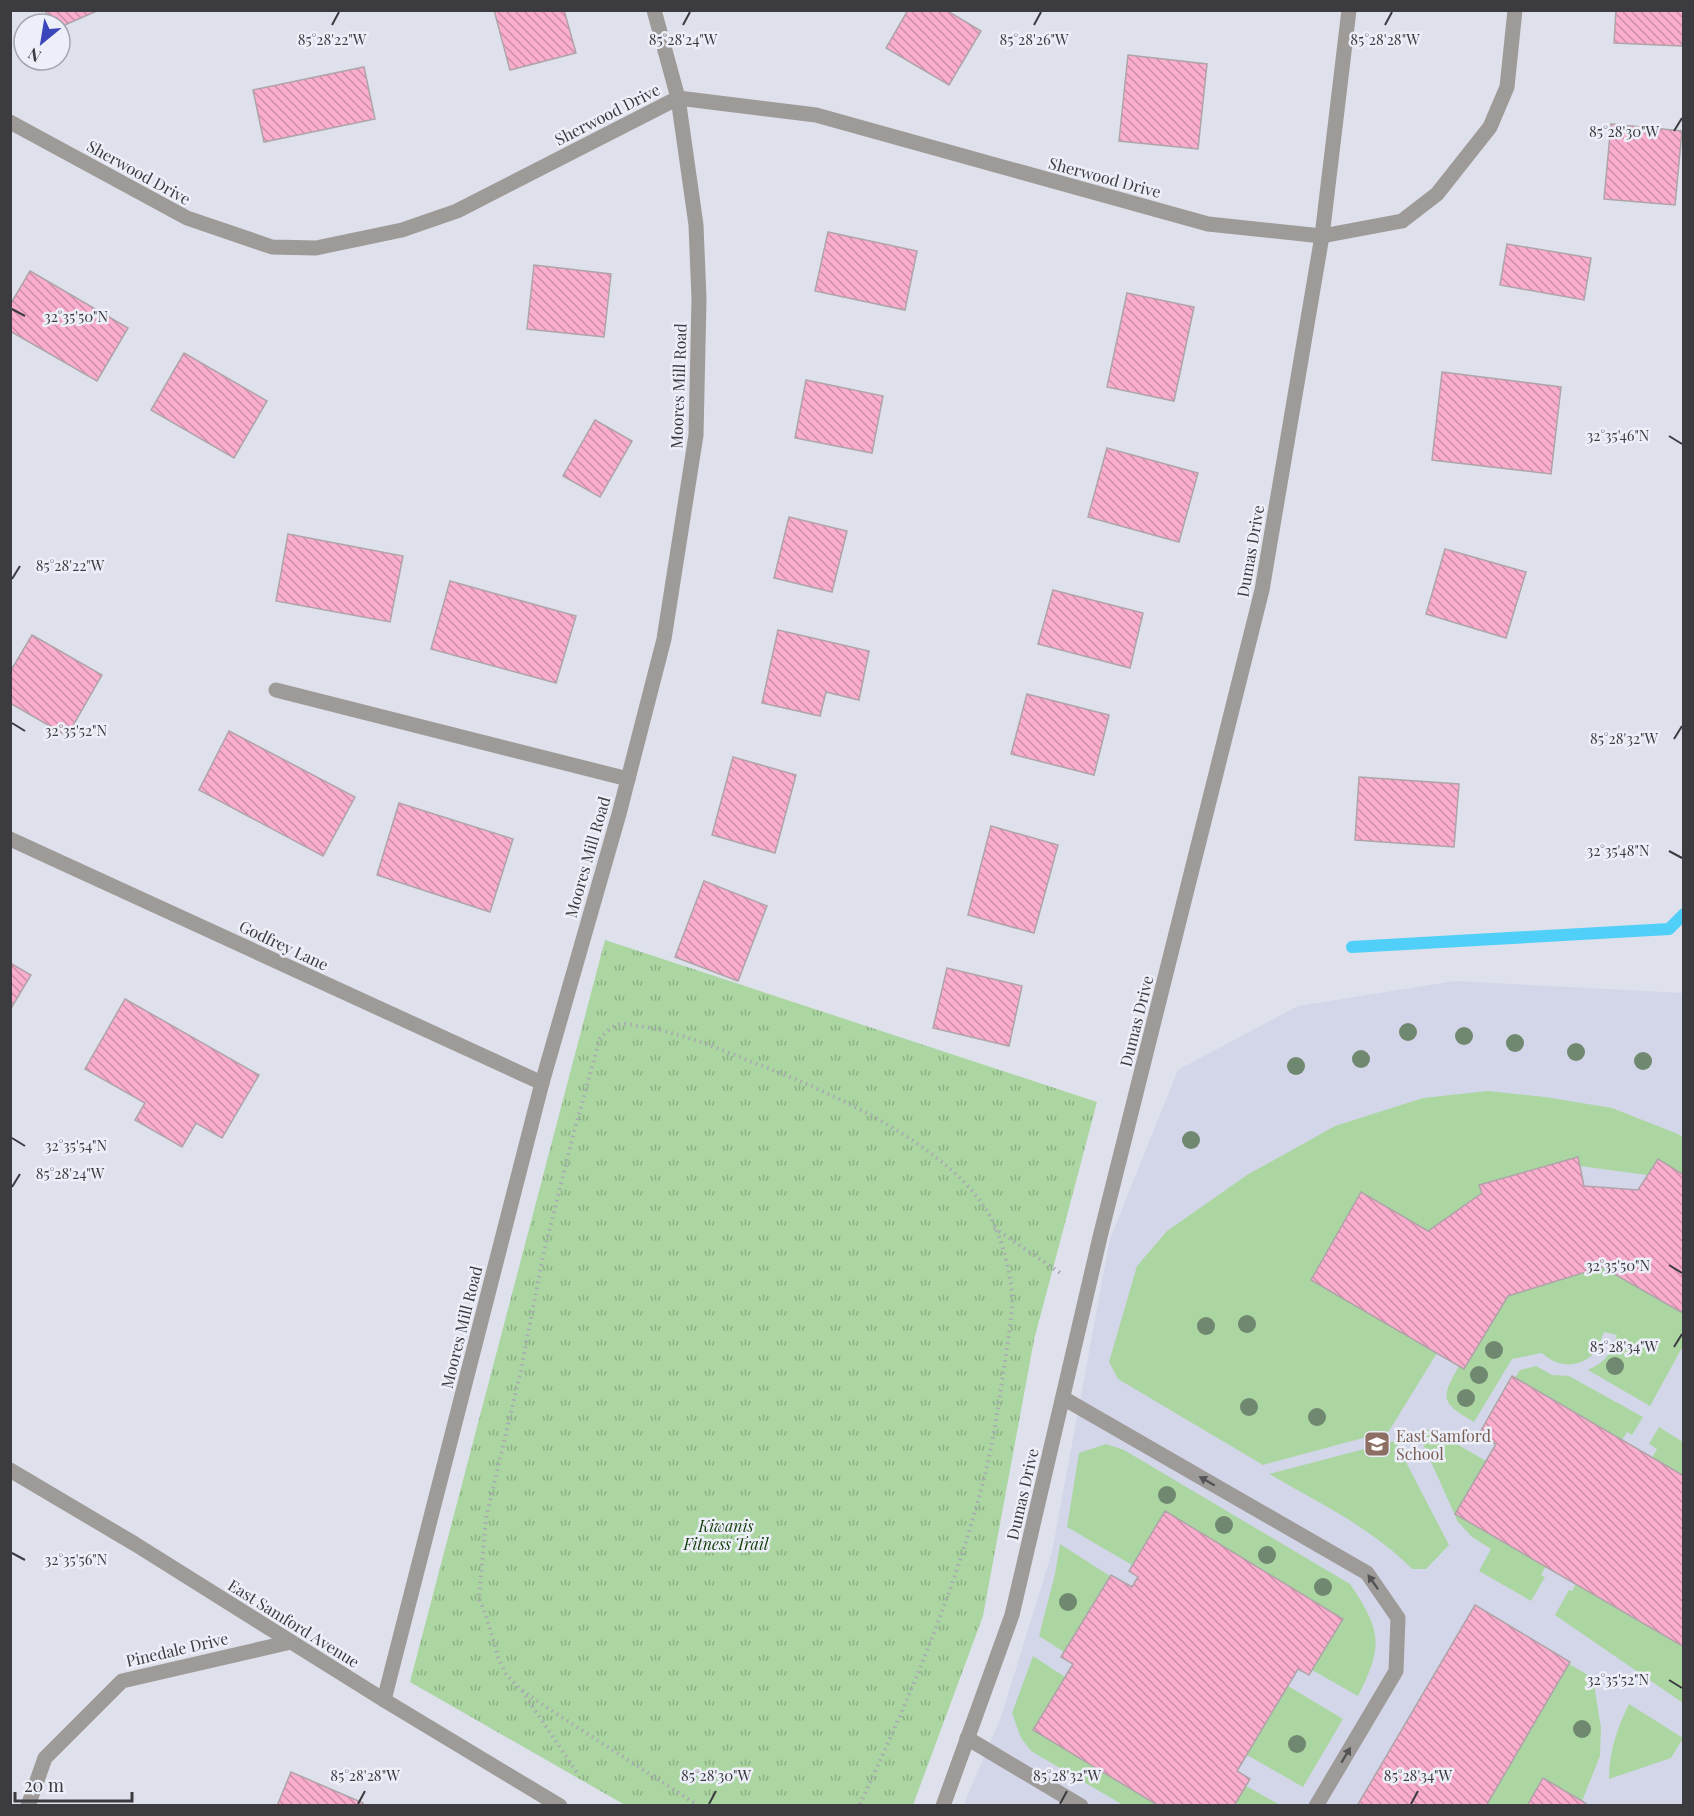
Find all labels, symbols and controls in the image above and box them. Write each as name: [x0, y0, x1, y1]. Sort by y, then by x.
north arrow: [12, 12, 72, 72]
text: 85°28'22"W: [298, 29, 367, 49]
text: 85°28'24"W: [649, 29, 718, 49]
text: 85°28'26"W: [999, 29, 1069, 49]
text: 85°28'28"W: [1350, 29, 1420, 49]
text: N: [24, 43, 45, 67]
street label: Sherwood Drive: [551, 78, 663, 150]
text: 85°28'30"W: [1589, 121, 1659, 141]
street label: Sherwood Drive: [83, 135, 195, 209]
street label: Sherwood Drive: [1047, 152, 1163, 202]
text: 32°35'50"N: [44, 306, 108, 326]
street label: Moores Mill Road: [665, 323, 691, 449]
text: 32°35'46"N: [1587, 425, 1650, 445]
street label: Dumas Drive: [1232, 503, 1268, 599]
text: 85°28'22"W: [36, 555, 105, 575]
text: 32°35'52"N: [45, 720, 108, 740]
text: 85°28'32"W: [1590, 728, 1659, 748]
street label: Moores Mill Road: [560, 794, 614, 920]
text: 32°35'48"N: [1586, 840, 1650, 860]
street label: Godfrey Lane: [236, 915, 332, 975]
street label: Dumas Drive: [1115, 973, 1157, 1069]
text: 32°35'54"N: [45, 1135, 108, 1155]
text: 85°28'24"W: [36, 1163, 105, 1183]
text: 32°35'50"N: [1586, 1255, 1650, 1275]
street label: Moores Mill Road: [436, 1264, 486, 1390]
text: 85°28'34"W: [1590, 1336, 1659, 1356]
place label: East Samford School: [1396, 1425, 1491, 1464]
school or university icon: East Samford School: [1362, 1429, 1392, 1459]
street label: Dumas Drive: [1001, 1446, 1043, 1542]
one-way arrow: [1198, 1476, 1215, 1486]
park label: Kiwanis Fitness Trail: [682, 1515, 769, 1554]
text: 32°35'56"N: [45, 1549, 108, 1569]
street label: East Samford Avenue: [224, 1574, 364, 1672]
one-way arrow: [1367, 1574, 1379, 1590]
street label: Pinedale Drive: [124, 1627, 230, 1671]
text: 32°35'52"N: [1587, 1669, 1650, 1689]
one-way arrow: [1340, 1747, 1351, 1763]
scale bar: [15, 1765, 132, 1803]
text: 85°28'28"W: [330, 1765, 400, 1785]
text: 85°28'30"W: [681, 1765, 751, 1785]
text: 85°28'32"W: [1033, 1765, 1102, 1785]
text: 85°28'34"W: [1384, 1765, 1453, 1785]
text: 20 m: [24, 1773, 64, 1797]

